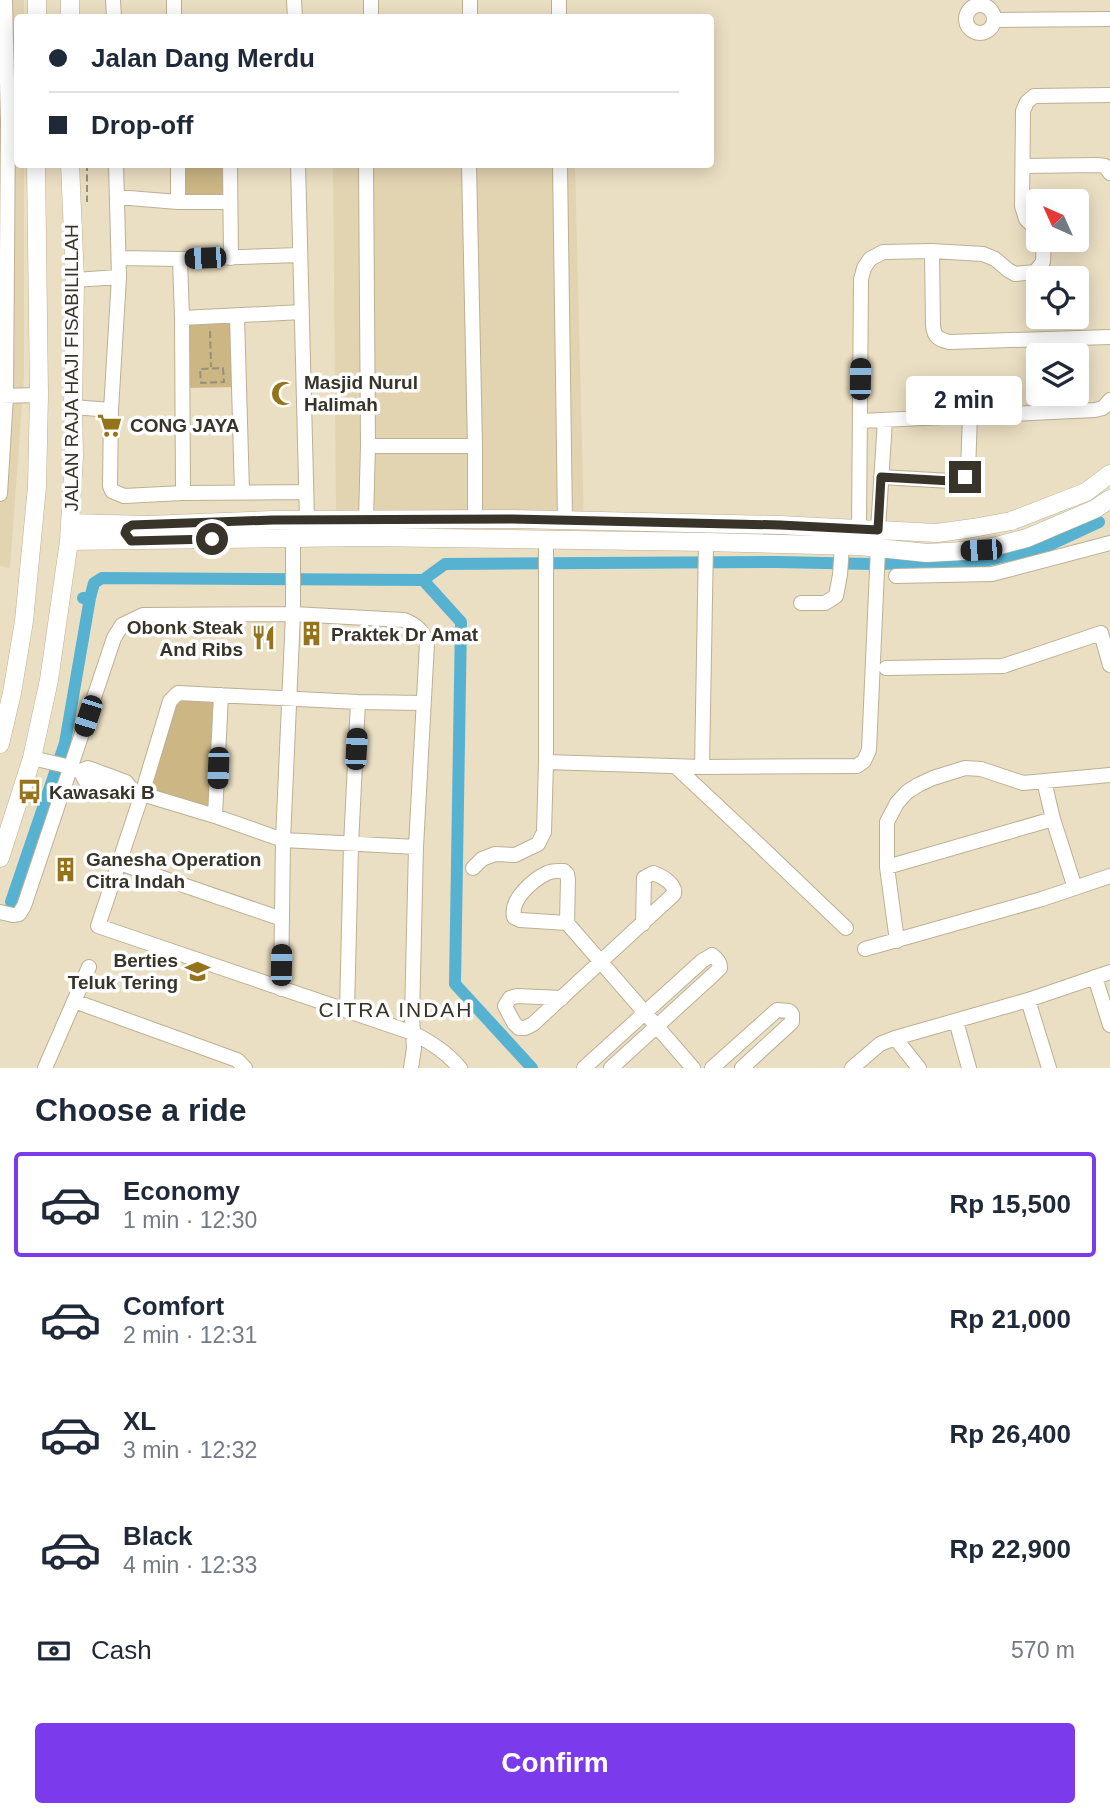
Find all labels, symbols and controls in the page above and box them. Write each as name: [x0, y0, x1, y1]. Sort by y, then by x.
text: Jalan Dang Merdu: [91, 43, 315, 73]
text: Drop-off: [91, 110, 194, 140]
north arrow: [1026, 189, 1088, 252]
map controls: [1026, 189, 1089, 406]
street label: JALAN RAJA HAJI FISABILILLAH: [61, 224, 82, 512]
car: [184, 247, 227, 269]
button: locate: [1026, 266, 1089, 329]
button: layers: [1026, 343, 1089, 406]
car: [850, 358, 871, 400]
place label: Masjid Nurul Halimah: [304, 372, 418, 415]
callout: 2 min: [907, 376, 1023, 424]
mosque icon: Masjid Nurul Halimah: [270, 379, 298, 407]
text: 2 min: [934, 387, 994, 413]
supermarket icon: CONG JAYA: [96, 411, 124, 439]
place label: CONG JAYA: [130, 415, 240, 436]
route end: [949, 461, 981, 493]
route start: [196, 523, 228, 555]
car: [960, 538, 1003, 562]
place label: Obonk Steak And Ribs: [127, 617, 243, 660]
building icon: Praktek Dr Amat: [297, 620, 325, 648]
restaurant icon: Obonk Steak And Ribs: [249, 624, 277, 652]
place label: Praktek Dr Amat: [331, 624, 479, 645]
car: [72, 693, 105, 739]
car: [345, 727, 368, 771]
car: [207, 747, 230, 789]
bus stop icon: Kawasaki B: [15, 778, 43, 806]
place label: Kawasaki B: [49, 782, 155, 803]
place label: Ganesha Operation Citra Indah: [86, 849, 261, 892]
building icon: Ganesha Operation Citra Indah: [52, 856, 80, 884]
car: [271, 944, 292, 986]
place label: Berties Teluk Tering: [68, 950, 178, 993]
school or university icon: Berties Teluk Tering: [184, 957, 212, 985]
district label: CITRA INDAH: [318, 998, 474, 1021]
text: Choose a ride: [35, 1092, 247, 1128]
icon: car: [39, 1173, 102, 1236]
text: Economy: [123, 1176, 240, 1206]
text: Rp 15,500: [950, 1189, 1071, 1219]
text: 1 min · 12:30: [123, 1207, 257, 1233]
icon: car: [39, 1288, 102, 1351]
text: Comfort: [123, 1291, 224, 1321]
text: Rp 21,000: [950, 1304, 1071, 1334]
text: 2 min · 12:31: [123, 1322, 257, 1348]
icon: car: [39, 1403, 102, 1466]
text: XL: [123, 1406, 156, 1436]
text: Rp 26,400: [950, 1419, 1071, 1449]
text: 3 min · 12:32: [123, 1437, 257, 1463]
icon: car: [39, 1518, 102, 1581]
text: Black: [123, 1521, 192, 1551]
text: Rp 22,900: [950, 1534, 1071, 1564]
text: 4 min · 12:33: [123, 1552, 257, 1578]
icon: cash: [35, 1632, 73, 1670]
text: Cash: [91, 1635, 152, 1665]
text: 570 m: [1011, 1637, 1075, 1663]
button: Confirm: [35, 1723, 1075, 1803]

